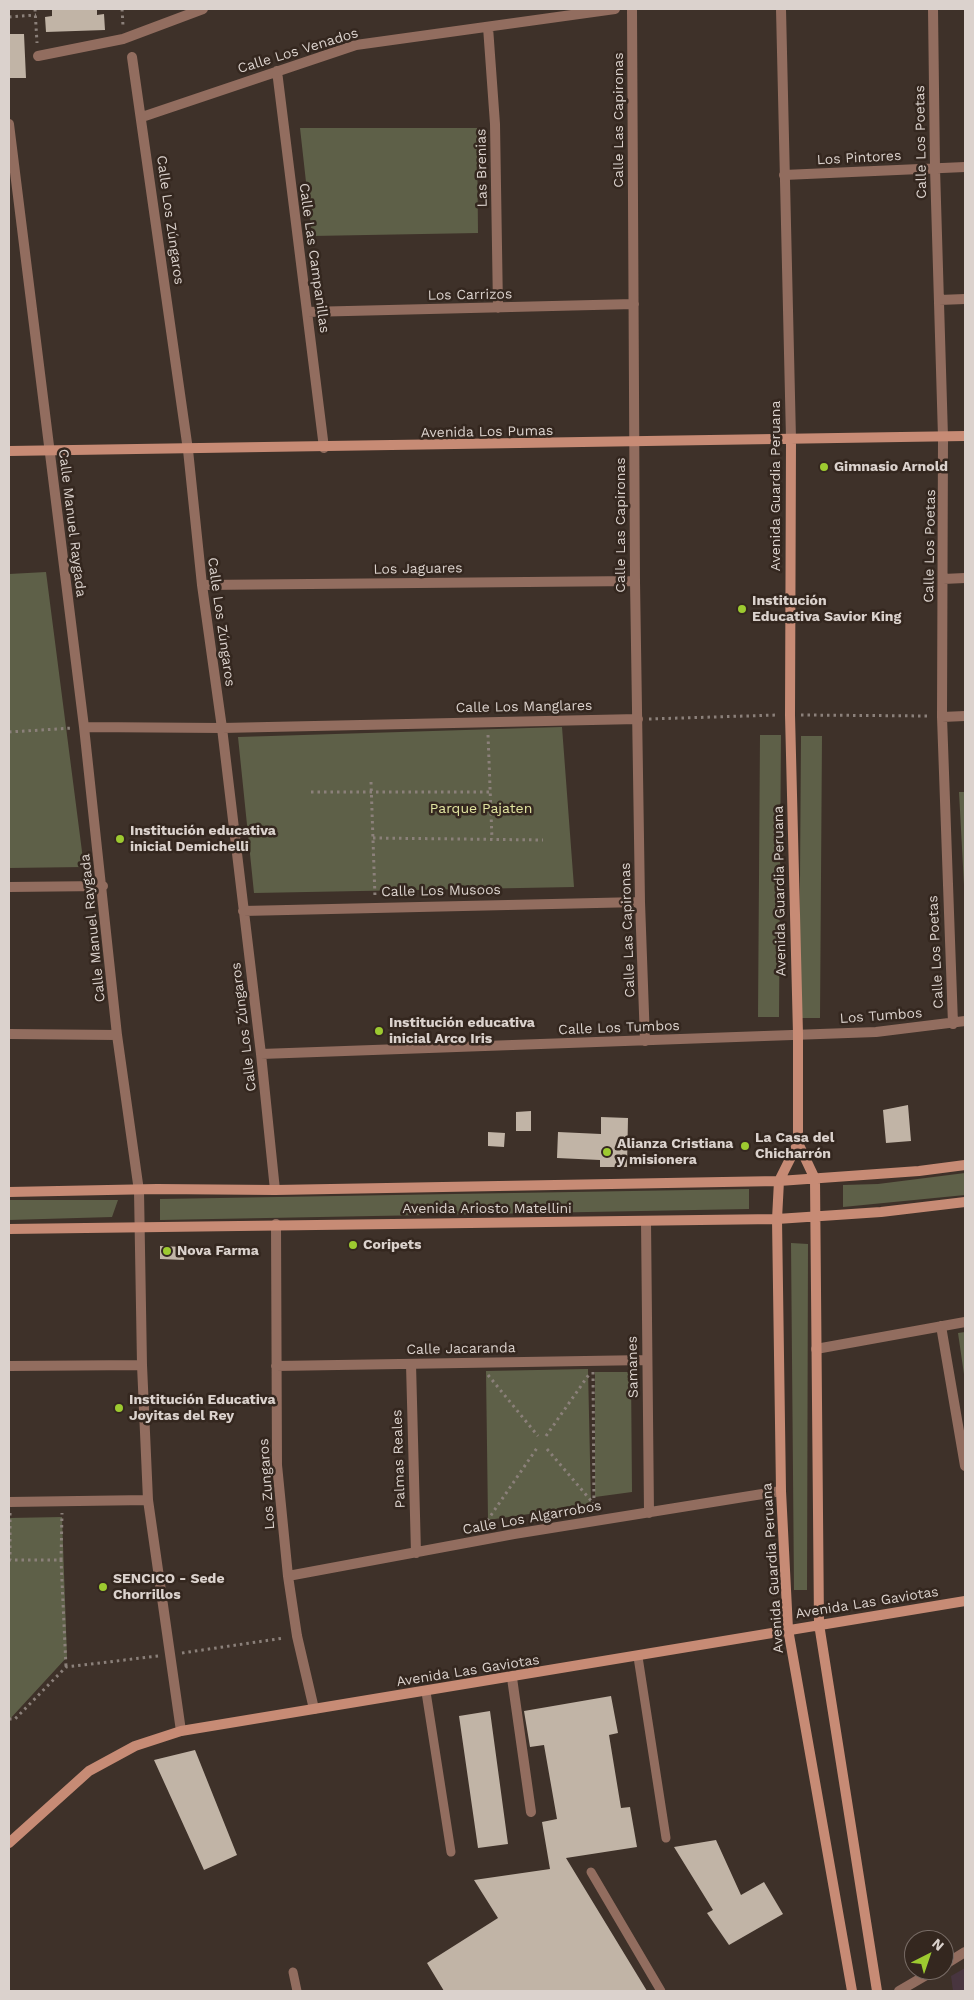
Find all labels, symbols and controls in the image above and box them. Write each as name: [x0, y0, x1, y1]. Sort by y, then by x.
street label: Calle Los Venados: [236, 25, 360, 77]
street label: Calle Las Capironas: [611, 52, 627, 188]
street label: Calle Los Poetas: [912, 85, 930, 199]
street label: Las Brenias: [473, 128, 491, 208]
street label: Los Pintores: [816, 147, 902, 169]
street label: Calle Los Zúngaros: [153, 154, 187, 286]
street label: Calle Las Campanillas: [295, 182, 333, 334]
street label: Los Carrizos: [428, 286, 512, 304]
street label: Avenida Guardia Peruana: [768, 401, 784, 571]
street label: Avenida Los Pumas: [421, 422, 553, 442]
street label: Calle Manuel Raygada: [55, 448, 89, 598]
street label: Calle Las Capironas: [613, 457, 629, 593]
place label: Gimnasio Arnold: [834, 459, 948, 475]
marker: Gimnasio Arnold: [818, 461, 830, 473]
street label: Calle Los Poetas: [921, 489, 939, 603]
street label: Calle Los Zúngaros: [204, 556, 238, 688]
street label: Los Jaguares: [373, 560, 463, 578]
place label: Institución Educativa Savior King: [752, 593, 901, 626]
marker: Institución Educativa Savior King: [736, 603, 748, 615]
street label: Calle Los Manglares: [456, 697, 592, 717]
park label: Parque Pajaten: [430, 801, 532, 817]
street label: Avenida Guardia Peruana: [770, 805, 790, 977]
place label: Institución educativa inicial Demichelli: [130, 823, 276, 856]
marker: Institución educativa inicial Demichelli: [114, 833, 126, 845]
street label: Calle Manuel Raygada: [77, 853, 109, 1003]
street label: Calle Las Capironas: [617, 862, 639, 998]
street label: Calle Los Musoos: [381, 882, 501, 900]
street label: Calle Los Poetas: [925, 895, 947, 1009]
street label: Calle Los Zúngaros: [228, 961, 260, 1093]
street label: Los Tumbos: [839, 1005, 923, 1027]
place label: Institución educativa inicial Arco Iris: [389, 1015, 535, 1048]
street label: Calle Los Tumbos: [558, 1017, 680, 1039]
marker: Institución educativa inicial Arco Iris: [373, 1025, 385, 1037]
place label: La Casa del Chicharrón: [755, 1130, 834, 1162]
place label: Alianza Cristiana y misionera: [617, 1136, 733, 1168]
marker: La Casa del Chicharrón: [739, 1140, 751, 1152]
marker: Alianza Cristiana y misionera: [601, 1146, 613, 1158]
street label: Avenida Ariosto Matellini: [402, 1201, 572, 1217]
place label: Coripets: [363, 1237, 421, 1253]
marker: Coripets: [347, 1239, 359, 1251]
place label: Nova Farma: [177, 1243, 259, 1259]
marker: Nova Farma: [161, 1245, 173, 1257]
street label: Samanes: [624, 1336, 642, 1398]
street label: Calle Jacaranda: [406, 1340, 516, 1358]
place label: Institución Educativa Joyitas del Rey: [129, 1392, 276, 1424]
marker: Institución Educativa Joyitas del Rey: [113, 1402, 125, 1414]
street label: Palmas Reales: [389, 1409, 409, 1509]
street label: Los Zungaros: [255, 1438, 279, 1530]
street label: Avenida Guardia Peruana: [759, 1482, 787, 1654]
street label: Calle Los Algarrobos: [461, 1498, 603, 1538]
place label: SENCICO - Sede Chorrillos: [113, 1571, 224, 1604]
marker: SENCICO - Sede Chorrillos: [97, 1581, 109, 1593]
street label: Avenida Las Gaviotas: [794, 1583, 940, 1623]
street label: Avenida Las Gaviotas: [395, 1651, 541, 1691]
north arrow: [904, 1930, 954, 1980]
text: N: [929, 1935, 947, 1954]

